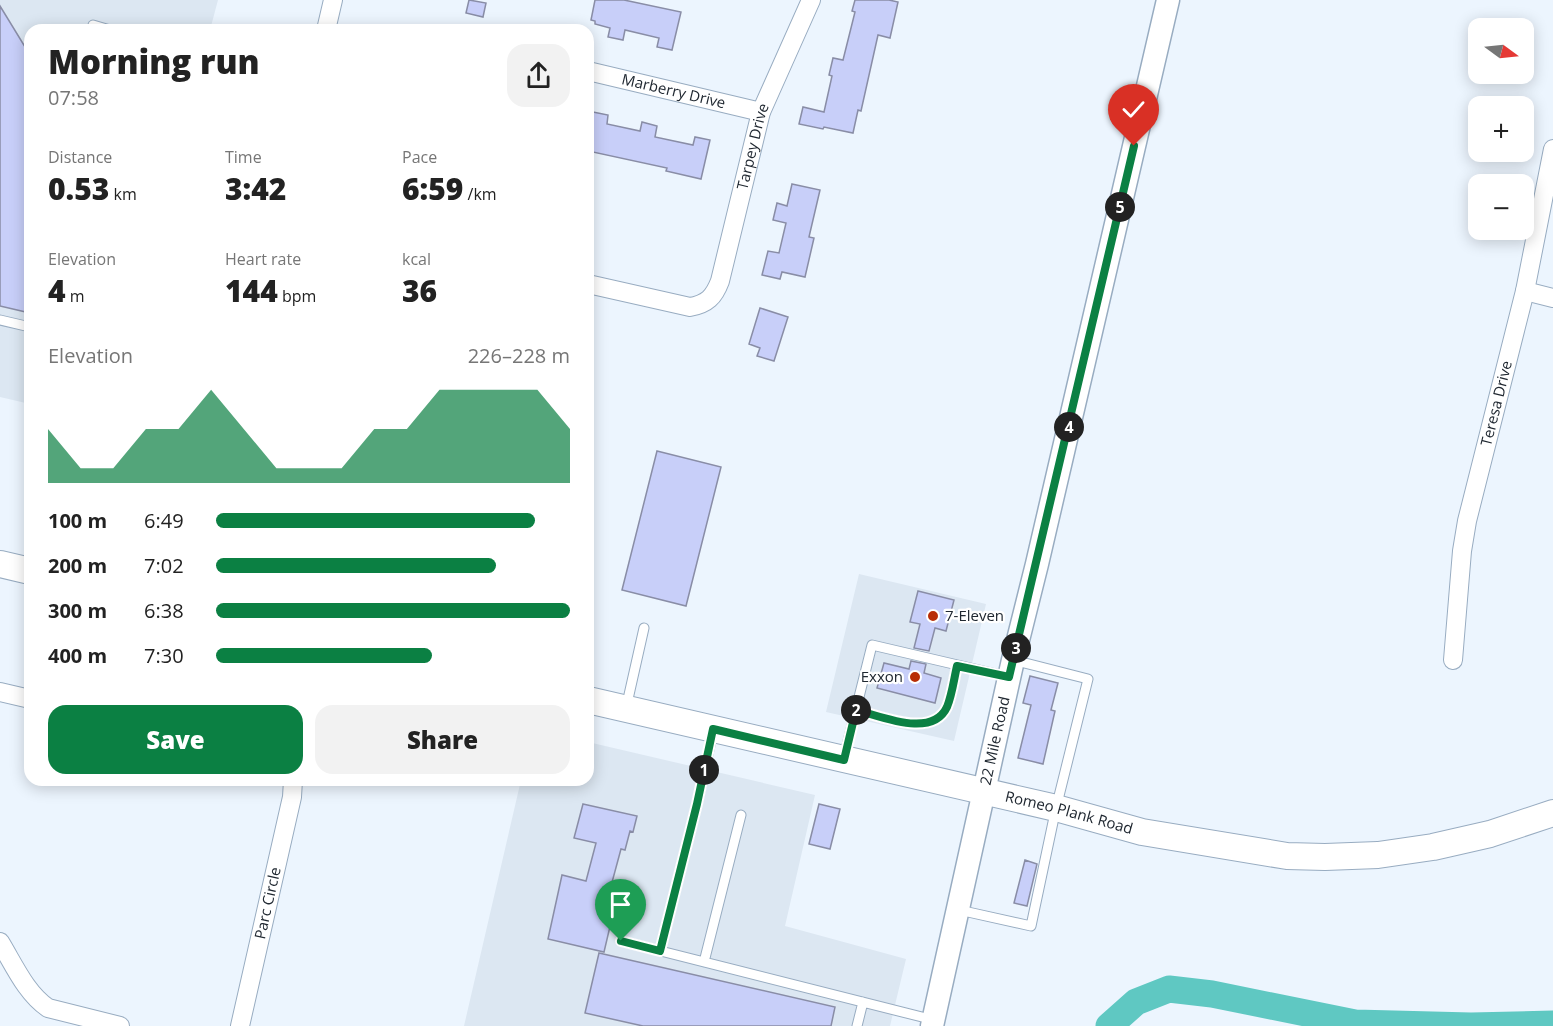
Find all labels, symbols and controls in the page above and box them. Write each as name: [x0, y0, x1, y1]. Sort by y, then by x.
north arrow: [1468, 18, 1534, 84]
map controls: [1468, 18, 1534, 240]
text: Morning run: [48, 39, 260, 84]
button: share: [507, 44, 570, 107]
street label: Marberry Drive: [620, 68, 728, 112]
text: 07:58: [48, 84, 99, 111]
pin: [1108, 84, 1159, 146]
icon: check: [1117, 93, 1150, 126]
button: +: [1468, 96, 1534, 162]
street label: Tarpey Drive: [731, 100, 773, 192]
text: Distance: [48, 146, 112, 168]
text: Time: [225, 146, 262, 168]
text: Pace: [402, 146, 437, 168]
text: 0.53: [48, 168, 109, 209]
text: 3:42: [225, 168, 286, 209]
text: 6:59: [402, 168, 463, 209]
button: −: [1468, 174, 1534, 240]
text: km: [109, 183, 137, 205]
text: /km: [463, 183, 497, 205]
pin: 5: [1105, 192, 1135, 222]
text: 5: [1115, 196, 1125, 218]
text: Elevation: [48, 248, 116, 270]
text: Heart rate: [225, 248, 301, 270]
text: kcal: [402, 248, 431, 270]
text: 4: [48, 270, 66, 311]
text: 144: [225, 270, 278, 311]
text: 36: [402, 270, 437, 311]
text: m: [66, 285, 85, 307]
text: bpm: [278, 285, 316, 307]
text: Elevation: [48, 342, 133, 369]
text: 226–228 m: [468, 342, 570, 369]
street label: Teresa Drive: [1475, 358, 1516, 448]
pin: 4: [1054, 412, 1084, 442]
text: 4: [1064, 416, 1074, 438]
text: 100 m: [48, 507, 107, 534]
text: 6:49: [144, 507, 184, 534]
text: 200 m: [48, 552, 107, 579]
text: 7:02: [144, 552, 184, 579]
text: 300 m: [48, 597, 107, 624]
text: 6:38: [144, 597, 184, 624]
place label: 7-Eleven: [945, 605, 1004, 625]
marker: 7-Eleven: [926, 609, 940, 623]
pin: 3: [1001, 633, 1031, 663]
text: 3: [1011, 637, 1021, 659]
text: 400 m: [48, 642, 107, 669]
text: 7:30: [144, 642, 184, 669]
place label: Exxon: [861, 666, 903, 686]
marker: Exxon: [908, 670, 922, 684]
street label: 22 Mile Road: [975, 694, 1014, 787]
pin: 2: [841, 695, 871, 725]
text: 2: [851, 699, 861, 721]
button: Save: [48, 705, 303, 774]
button: Share: [315, 705, 570, 774]
pin: 1: [689, 755, 719, 785]
text: 1: [699, 759, 709, 781]
street label: Romeo Plank Road: [1003, 786, 1136, 838]
street label: Parc Circle: [249, 865, 285, 941]
pin: [595, 879, 646, 941]
icon: arrive: [604, 888, 637, 921]

